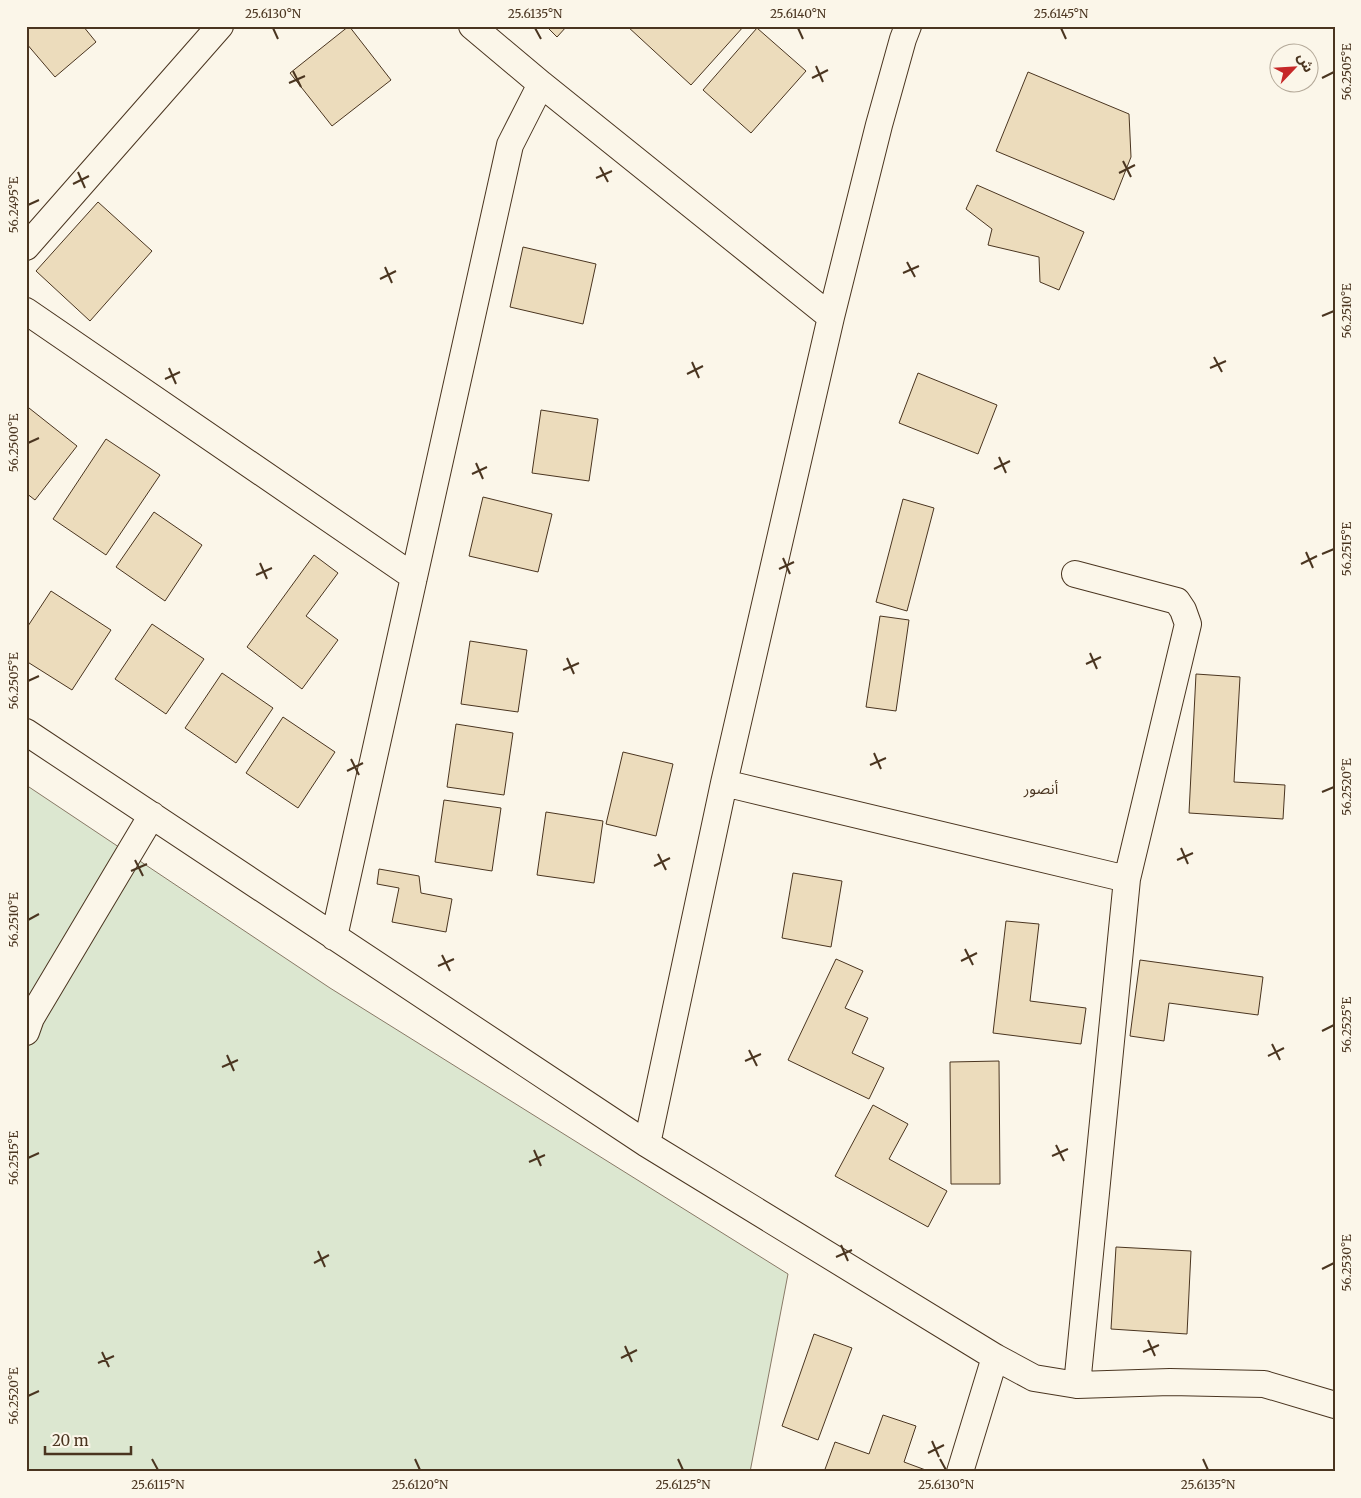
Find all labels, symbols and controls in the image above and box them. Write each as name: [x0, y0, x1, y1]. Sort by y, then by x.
text: 25.6130°N: [245, 6, 302, 21]
text: 25.6135°N: [508, 6, 563, 21]
text: 25.6140°N: [770, 6, 827, 21]
text: 25.6145°N: [1034, 6, 1089, 21]
north arrow: [1268, 42, 1318, 92]
text: 56.2505°E: [1339, 43, 1354, 101]
text: ش: [1294, 50, 1318, 75]
text: 56.2495°E: [6, 176, 21, 233]
text: 56.2510°E: [1339, 283, 1354, 339]
text: 56.2500°E: [6, 413, 21, 472]
text: 56.2515°E: [1339, 521, 1354, 576]
text: 56.2505°E: [6, 652, 21, 710]
text: 56.2520°E: [1339, 758, 1354, 816]
district label: أنصور: [1023, 779, 1058, 798]
text: 56.2510°E: [6, 892, 21, 948]
text: 56.2525°E: [1339, 997, 1354, 1053]
text: 56.2515°E: [6, 1130, 21, 1185]
text: 56.2530°E: [1339, 1234, 1354, 1292]
text: 56.2520°E: [6, 1367, 21, 1425]
scale bar: [45, 1423, 131, 1455]
text: 20 m: [52, 1431, 89, 1450]
text: 25.6115°N: [131, 1477, 185, 1492]
text: 25.6120°N: [392, 1477, 449, 1492]
text: 25.6125°N: [655, 1477, 711, 1492]
text: 25.6130°N: [918, 1477, 975, 1492]
text: 25.6135°N: [1181, 1477, 1236, 1492]

